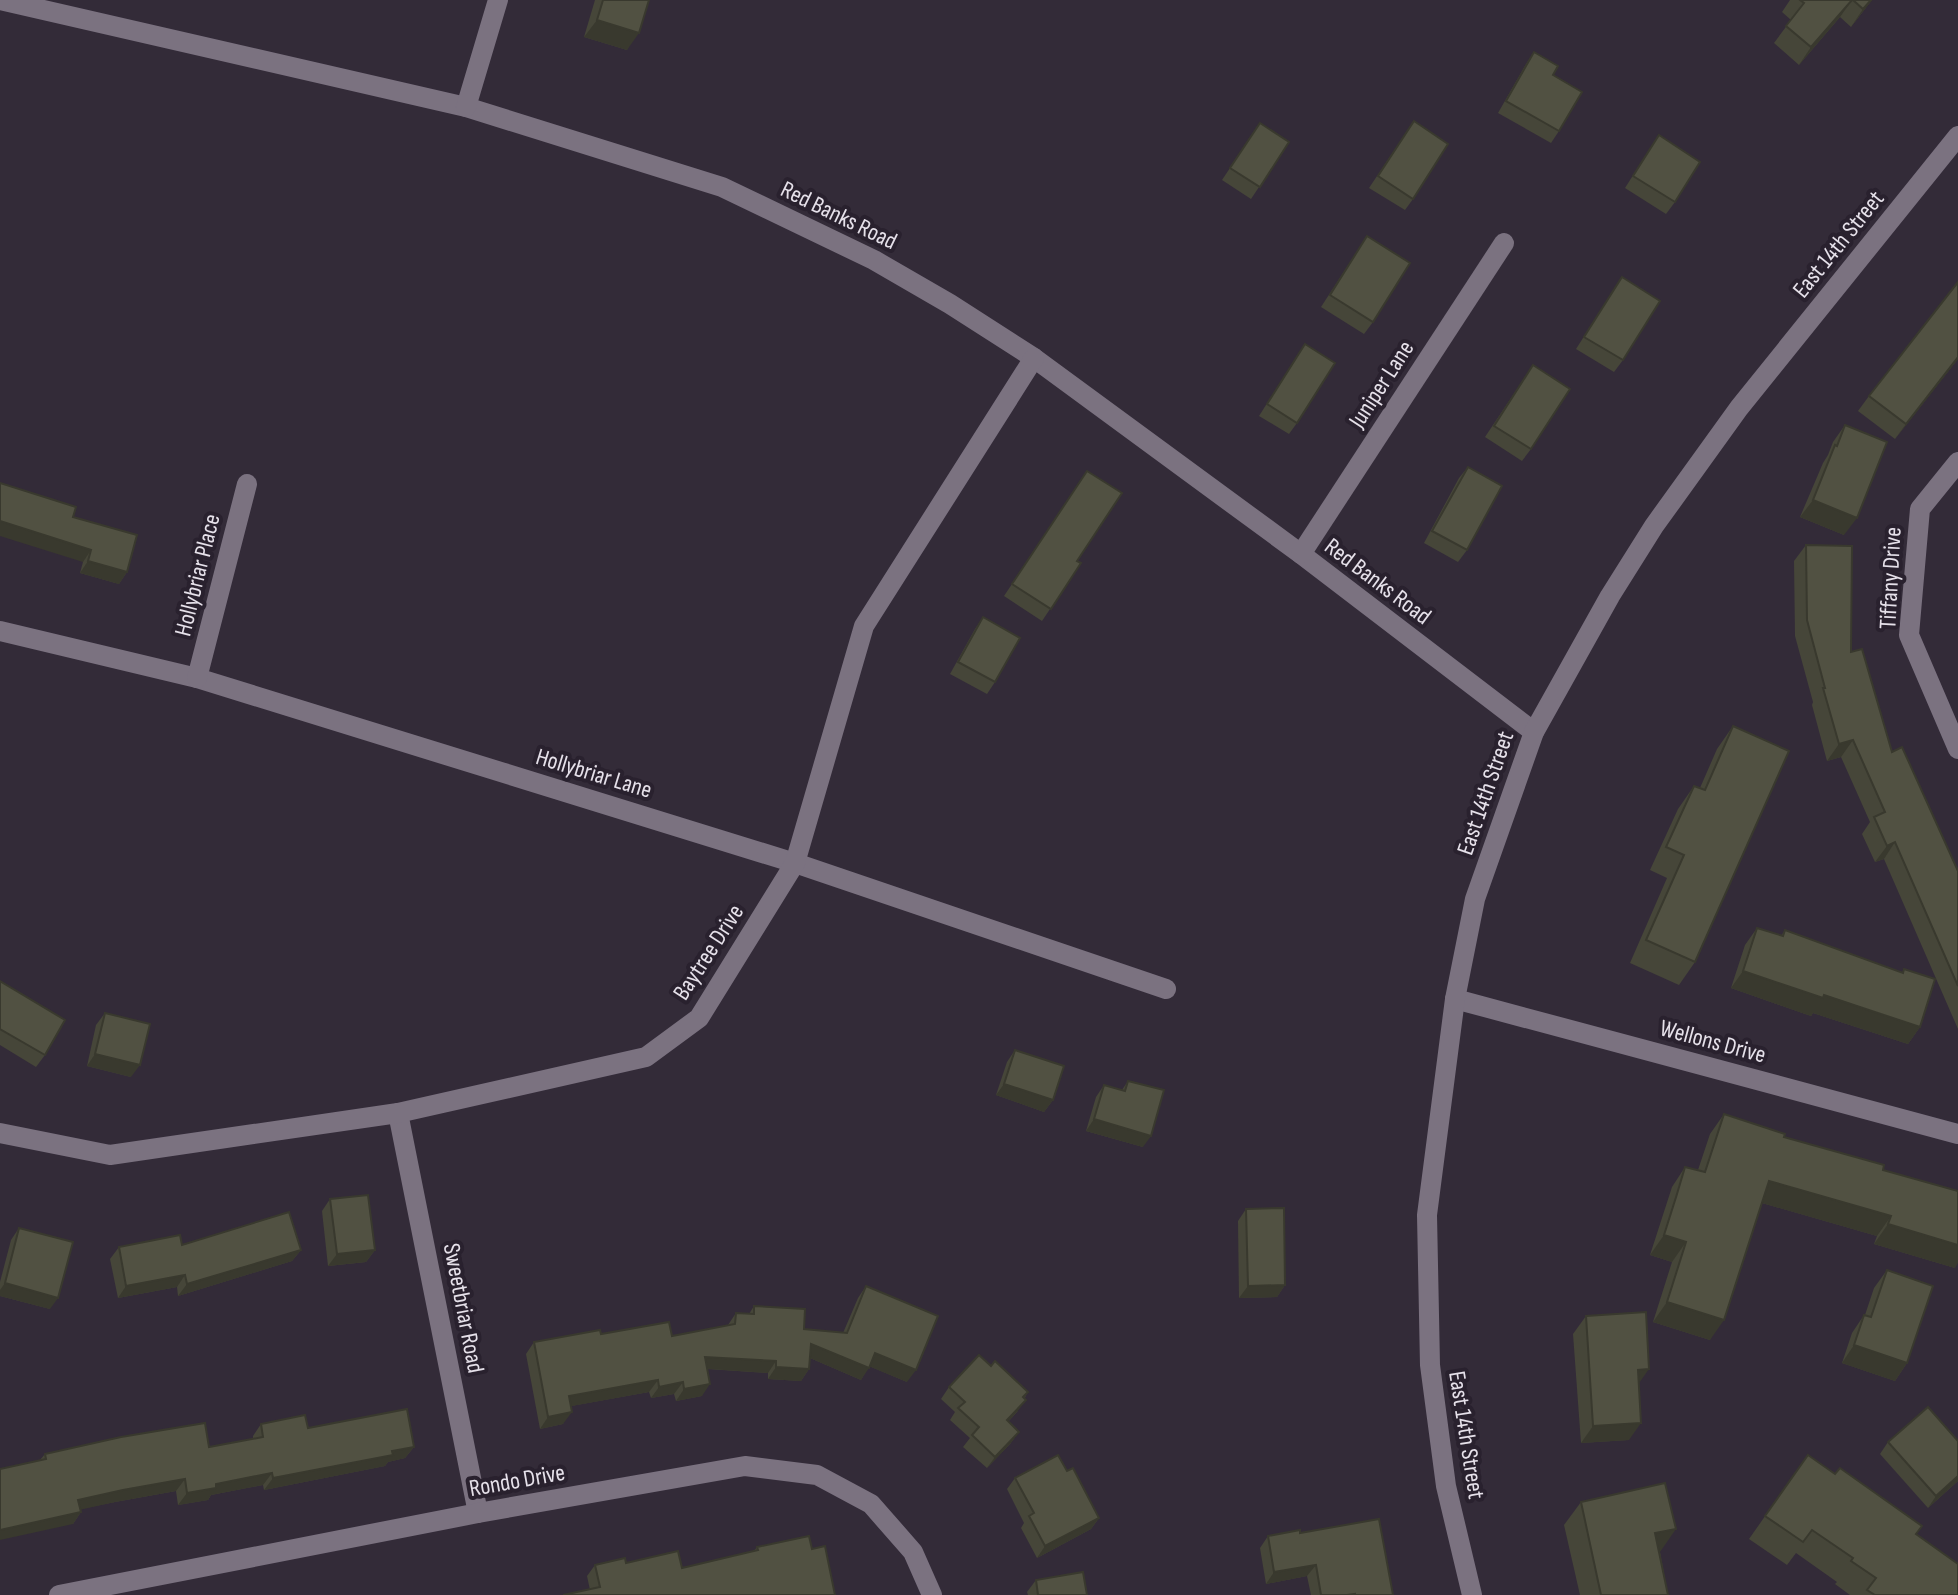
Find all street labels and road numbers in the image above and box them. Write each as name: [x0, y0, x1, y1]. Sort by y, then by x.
street label: Red Banks Road: [776, 175, 902, 256]
street label: East 14th Street: [1787, 185, 1890, 304]
street label: Juniper Lane: [1342, 335, 1420, 434]
street label: Hollybriar Place: [168, 511, 227, 639]
street label: Tiffany Drive: [1873, 526, 1908, 630]
street label: Red Banks Road: [1319, 532, 1437, 631]
street label: East 14th Street: [1451, 727, 1520, 859]
street label: Hollybriar Lane: [532, 742, 655, 805]
street label: Baytree Drive: [667, 899, 750, 1006]
street label: Wellons Drive: [1657, 1013, 1769, 1070]
street label: Sweetbriar Road: [437, 1241, 490, 1375]
street label: East 14th Street: [1442, 1369, 1491, 1501]
street label: Rondo Drive: [467, 1458, 567, 1503]

